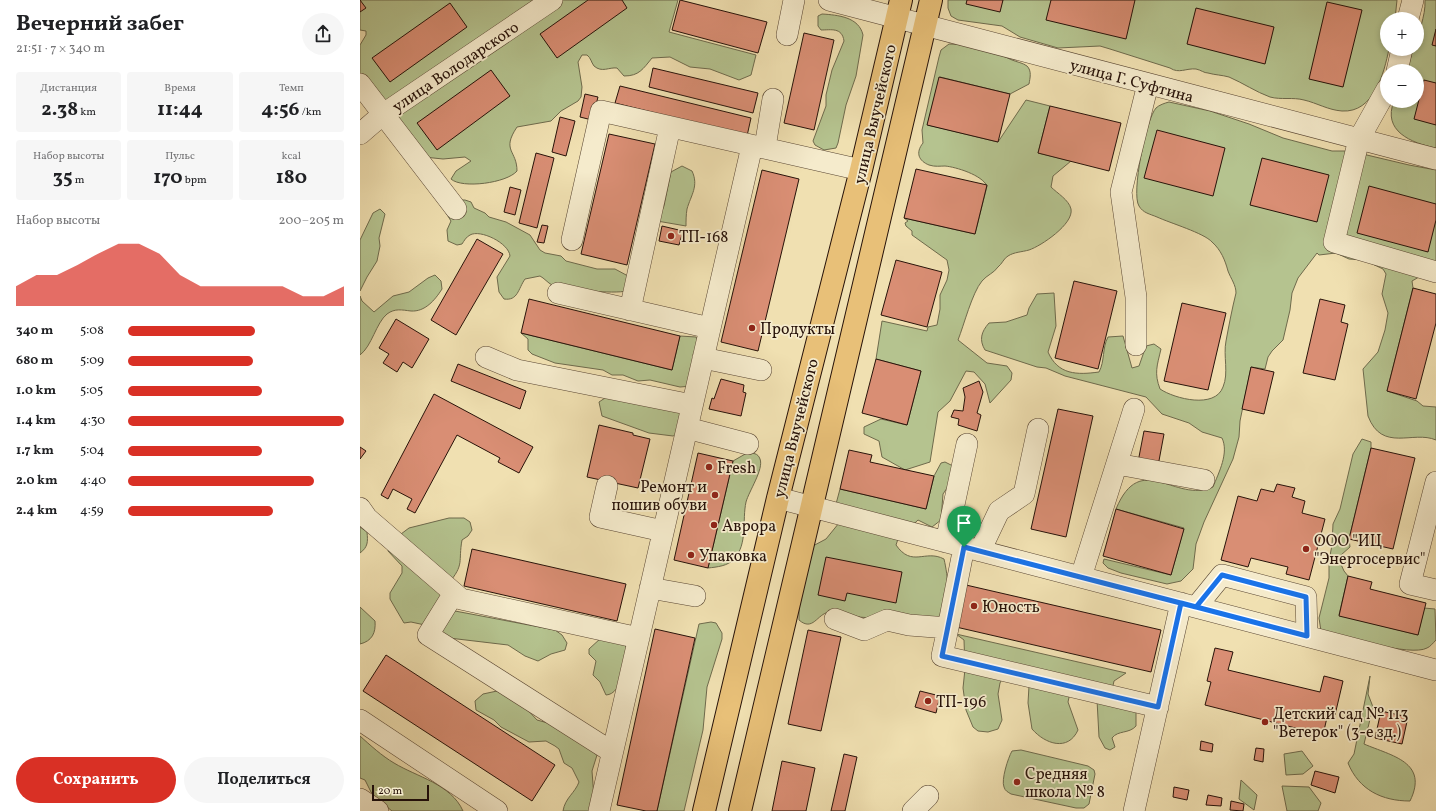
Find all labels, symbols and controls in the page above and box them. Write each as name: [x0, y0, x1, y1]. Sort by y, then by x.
text: Вечерний забег: [16, 9, 184, 40]
map controls: [1380, 12, 1424, 108]
button: +: [1380, 12, 1424, 56]
button: share: [302, 13, 344, 55]
street label: улица Володарского: [388, 17, 524, 118]
text: 21:51 · 7 × 340 m: [16, 40, 105, 58]
street label: улица Выучейского: [849, 42, 903, 187]
street label: улица Г. Суфтина: [1067, 55, 1196, 109]
button: −: [1380, 64, 1424, 108]
text: Дистанция: [40, 81, 97, 96]
text: Время: [164, 81, 196, 96]
text: Темп: [279, 81, 304, 96]
text: 2.38: [41, 96, 78, 124]
text: 11:44: [157, 96, 203, 124]
text: 4:56: [261, 96, 300, 124]
text: km: [78, 105, 96, 120]
text: /km: [300, 105, 322, 120]
text: Набор высоты: [33, 149, 104, 164]
text: Пульс: [165, 149, 195, 164]
text: kcal: [282, 149, 301, 164]
text: 35: [53, 164, 73, 192]
text: 170: [153, 164, 182, 192]
text: 180: [276, 164, 307, 192]
text: m: [73, 173, 85, 188]
text: bpm: [182, 173, 207, 188]
text: Набор высоты: [16, 212, 100, 230]
text: 200–205 m: [279, 212, 344, 230]
place label: ТП-168: [679, 227, 728, 249]
marker: ТП-168: [666, 231, 676, 241]
place label: Продукты: [760, 319, 835, 341]
text: 340 m: [16, 322, 53, 340]
text: 5:08: [80, 322, 104, 340]
marker: Продукты: [747, 323, 757, 333]
text: 680 m: [16, 352, 53, 370]
text: 5:09: [80, 352, 104, 370]
street label: улица Выучейского: [769, 356, 825, 500]
text: 1.0 km: [16, 382, 56, 400]
text: 5:05: [80, 382, 103, 400]
text: 1.4 km: [16, 412, 56, 430]
text: 4:30: [80, 412, 105, 430]
text: 1.7 km: [16, 442, 54, 460]
text: 5:04: [80, 442, 105, 460]
place label: Fresh: [717, 458, 756, 480]
marker: Fresh: [704, 462, 714, 472]
text: 2.0 km: [16, 472, 58, 490]
text: 4:40: [80, 472, 106, 490]
place label: Ремонт и пошив обуви: [611, 477, 707, 517]
marker: Ремонт и пошив обуви: [710, 490, 720, 500]
text: 2.4 km: [16, 502, 57, 520]
text: 4:59: [80, 502, 104, 520]
pin: [947, 506, 981, 547]
icon: arrive: [953, 512, 975, 534]
place label: Аврора: [722, 516, 776, 538]
marker: Аврора: [709, 520, 719, 530]
place label: ООО "ИЦ "Энергосервис": [1314, 531, 1426, 571]
marker: ООО "ИЦ "Энергосервис": [1301, 544, 1311, 554]
place label: Упаковка: [699, 546, 767, 568]
marker: Упаковка: [686, 550, 696, 560]
place label: Юность: [982, 597, 1040, 619]
marker: Юность: [969, 601, 979, 611]
place label: ТП-196: [936, 692, 986, 714]
marker: ТП-196: [923, 696, 933, 706]
place label: Детский сад № 113 "Ветерок" (3-е зд.): [1273, 704, 1408, 744]
marker: Детский сад № 113 "Ветерок" (3-е зд.): [1260, 717, 1270, 727]
button: Сохранить: [16, 757, 176, 803]
button: Поделиться: [184, 757, 344, 803]
place label: Средняя школа № 8: [1025, 764, 1105, 804]
marker: Средняя школа № 8: [1012, 777, 1022, 787]
scale bar: [372, 783, 429, 802]
text: 20 m: [378, 784, 402, 799]

